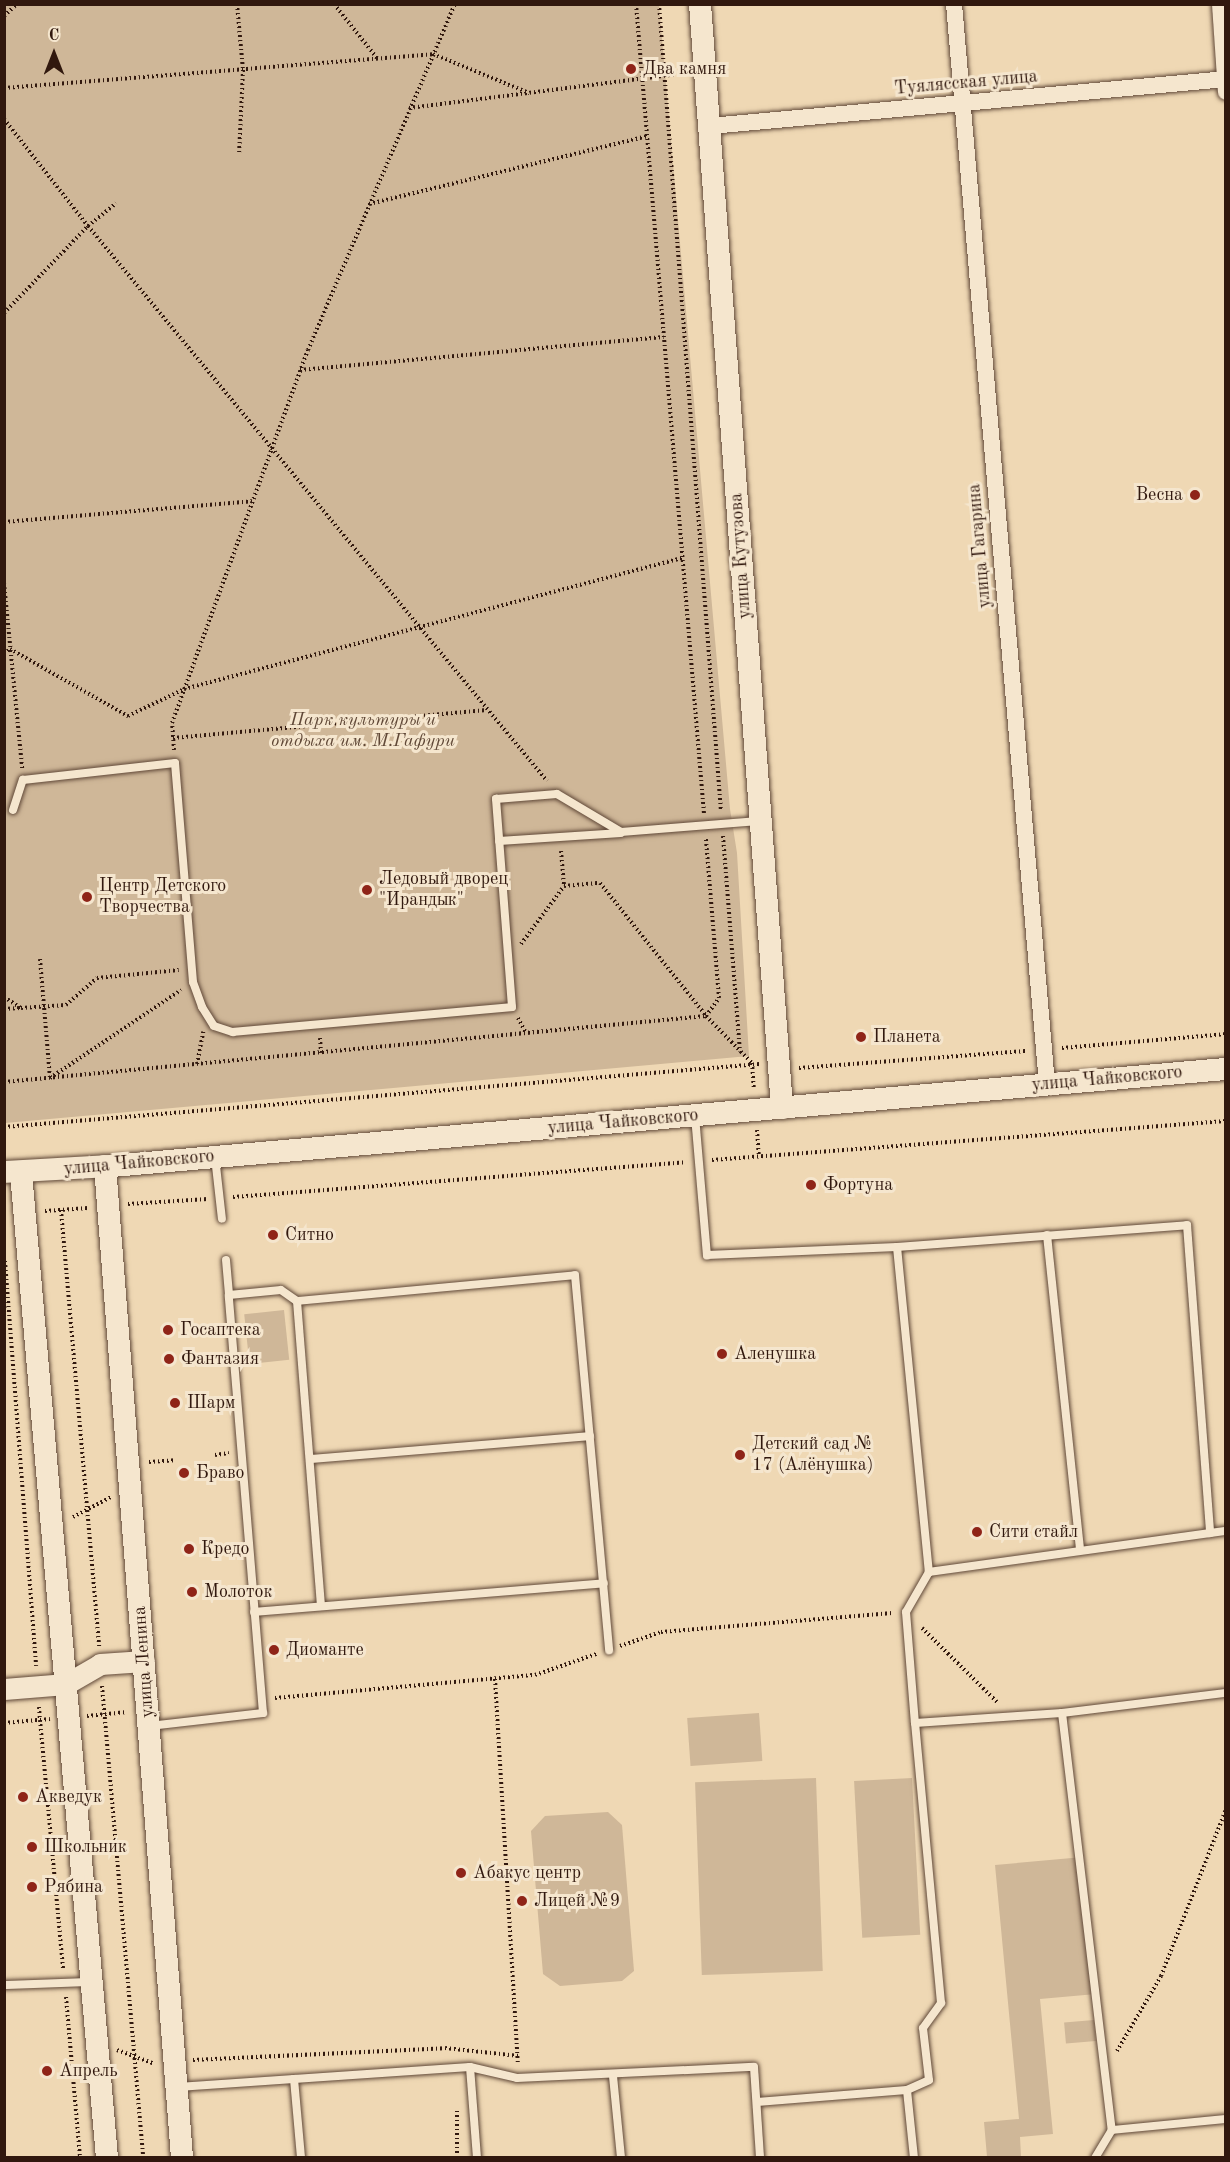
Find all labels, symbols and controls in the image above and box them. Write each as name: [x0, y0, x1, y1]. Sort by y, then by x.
north arrow: [24, 24, 84, 84]
text: С: [49, 28, 59, 44]
place label: Два камня: [643, 58, 726, 80]
marker: Два камня: [624, 62, 638, 76]
street label: Туялясская улица: [893, 66, 1039, 100]
street label: улица Гагарина: [964, 483, 996, 609]
place label: Весна: [1136, 484, 1183, 506]
marker: Весна: [1188, 488, 1202, 502]
street label: улица Кутузова: [726, 492, 756, 620]
park label: Парк культуры и отдыха им. М.Гафури: [271, 710, 455, 752]
place label: Ледовый дворец "Ирандык": [379, 869, 508, 912]
place label: Центр Детского Творчества: [99, 876, 226, 918]
marker: Ледовый дворец "Ирандык": [360, 883, 374, 897]
marker: Центр Детского Творчества: [80, 890, 94, 904]
place label: Планета: [873, 1026, 941, 1048]
marker: Планета: [854, 1030, 868, 1044]
street label: улица Чайковского: [1031, 1062, 1183, 1096]
street label: улица Чайковского: [547, 1105, 699, 1139]
street label: улица Чайковского: [63, 1146, 215, 1180]
place label: Фортуна: [823, 1174, 893, 1196]
marker: Фортуна: [804, 1178, 818, 1192]
place label: Ситно: [285, 1224, 334, 1246]
marker: Ситно: [266, 1228, 280, 1242]
place label: Госаптека: [180, 1319, 261, 1341]
marker: Госаптека: [161, 1323, 175, 1337]
place label: Аленушка: [734, 1343, 816, 1365]
marker: Аленушка: [715, 1347, 729, 1361]
place label: Фантазия: [181, 1348, 259, 1370]
marker: Фантазия: [162, 1352, 176, 1366]
place label: Шарм: [187, 1392, 235, 1414]
marker: Шарм: [168, 1396, 182, 1410]
place label: Детский сад № 17 (Алёнушка): [752, 1434, 873, 1476]
marker: Детский сад № 17 (Алёнушка): [733, 1448, 747, 1462]
place label: Браво: [196, 1462, 245, 1484]
marker: Браво: [177, 1466, 191, 1480]
place label: Сити стайл: [989, 1521, 1078, 1543]
marker: Сити стайл: [970, 1525, 984, 1539]
place label: Кредо: [201, 1538, 249, 1560]
marker: Кредо: [182, 1542, 196, 1556]
place label: Молоток: [204, 1581, 272, 1603]
marker: Молоток: [185, 1585, 199, 1599]
street label: улица Ленина: [129, 1606, 159, 1718]
place label: Диоманте: [286, 1639, 364, 1661]
marker: Диоманте: [267, 1643, 281, 1657]
place label: Акведук: [35, 1786, 102, 1808]
marker: Акведук: [16, 1790, 30, 1804]
place label: Школьник: [44, 1836, 127, 1858]
marker: Школьник: [25, 1840, 39, 1854]
place label: Абакус центр: [473, 1862, 581, 1884]
marker: Абакус центр: [454, 1866, 468, 1880]
place label: Рябина: [44, 1876, 103, 1898]
marker: Рябина: [25, 1880, 39, 1894]
place label: Лицей №9: [534, 1890, 620, 1912]
marker: Лицей №9: [515, 1894, 529, 1908]
place label: Апрель: [59, 2060, 118, 2082]
marker: Апрель: [40, 2064, 54, 2078]

